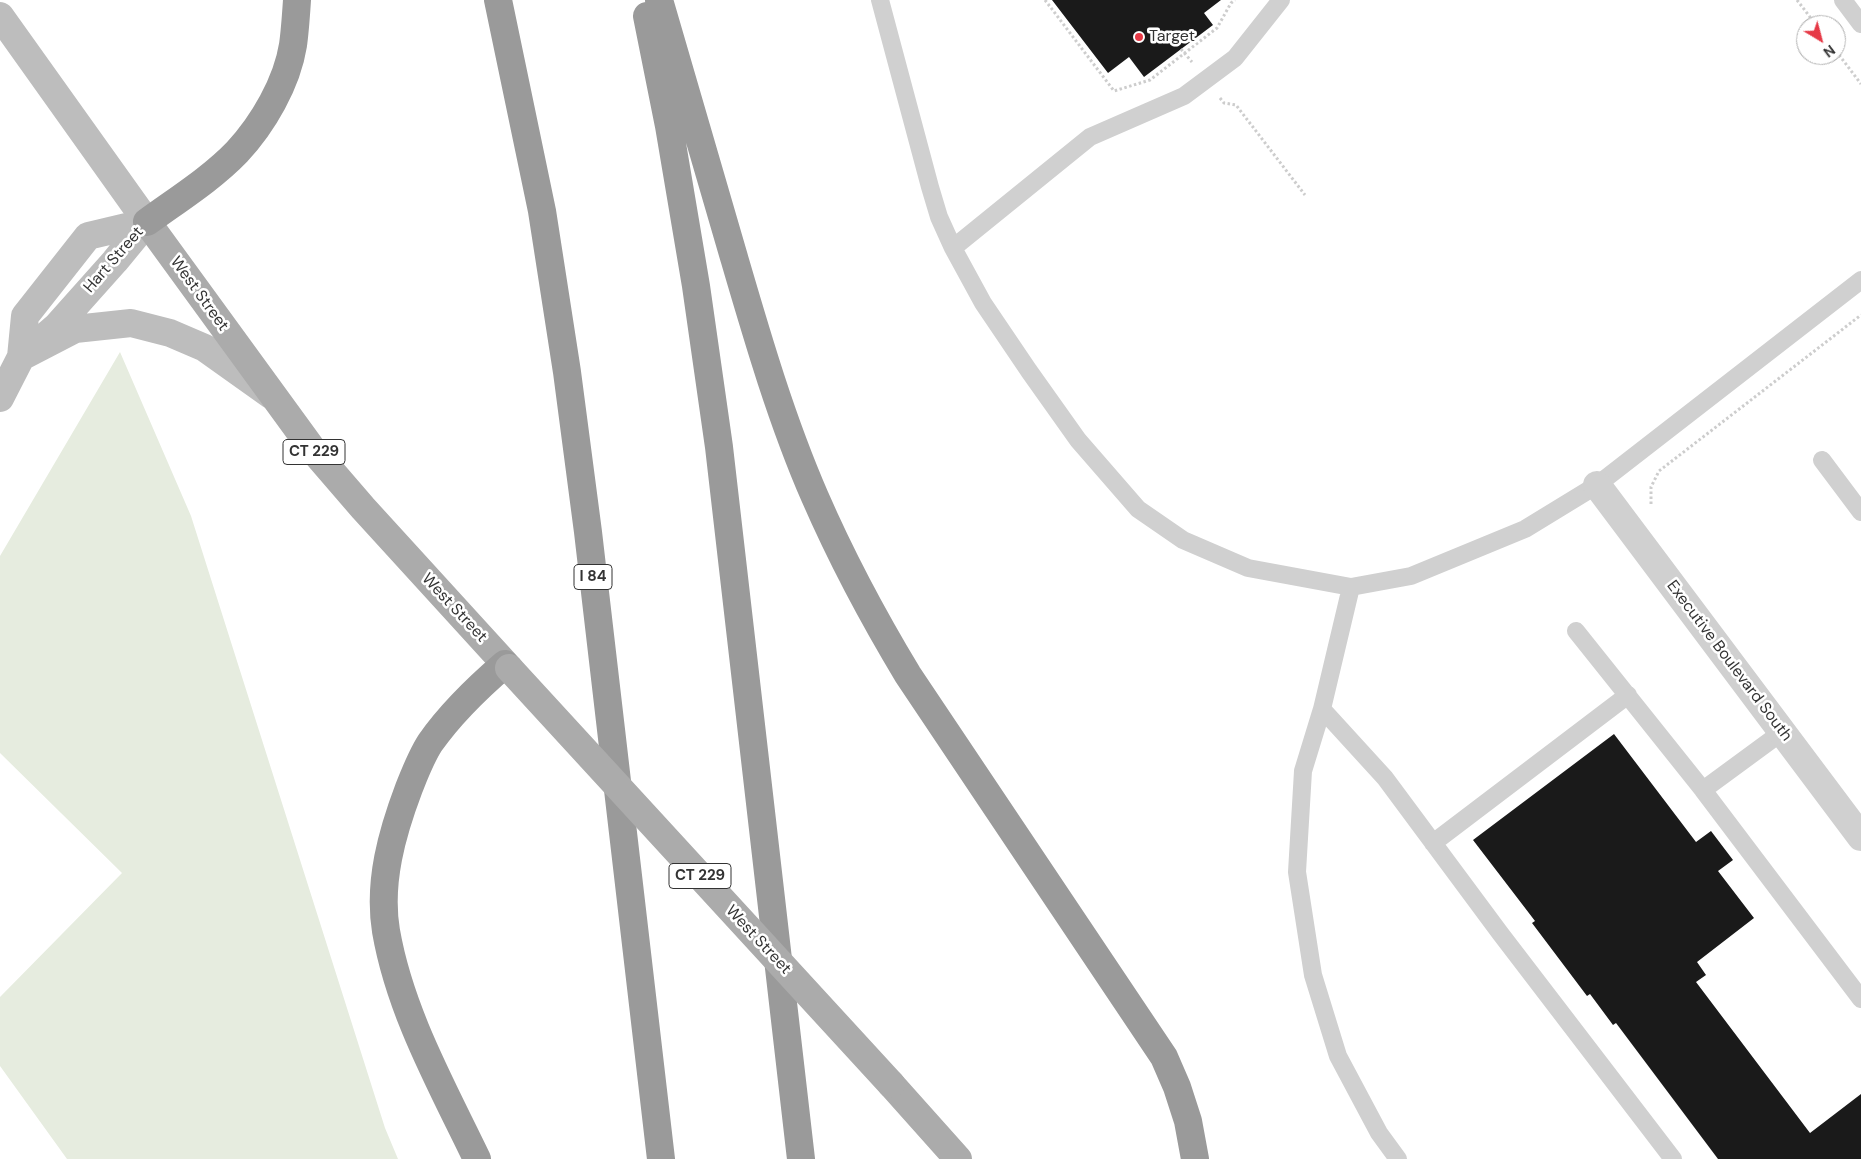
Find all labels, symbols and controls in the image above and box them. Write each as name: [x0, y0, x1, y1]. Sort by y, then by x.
north arrow: [1796, 15, 1846, 65]
place label: Target: [1149, 27, 1195, 47]
marker: Target: [1133, 31, 1145, 43]
text: N: [1820, 41, 1839, 61]
street label: Hart Street: [80, 223, 148, 297]
street label: West Street: [166, 253, 232, 335]
road number: CT 229: [283, 440, 345, 464]
road number: I 84: [574, 564, 612, 590]
street label: West Street: [417, 570, 491, 646]
street label: Executive Boulevard South: [1662, 577, 1796, 745]
road number: CT 229: [669, 864, 731, 888]
street label: West Street: [721, 902, 795, 978]

